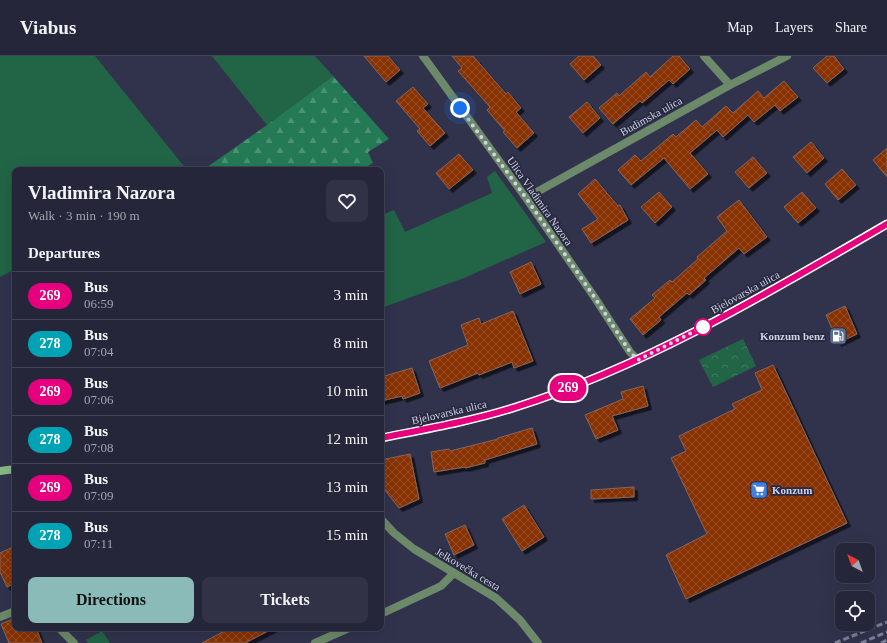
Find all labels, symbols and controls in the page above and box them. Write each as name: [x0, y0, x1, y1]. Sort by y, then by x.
text: Viabus: [20, 17, 76, 38]
text: Map: [727, 20, 753, 35]
text: Layers: [775, 20, 813, 35]
text: Share: [835, 20, 867, 35]
street label: Budimska ulica: [618, 94, 684, 138]
your location: [450, 98, 470, 118]
street label: Ulica Vladimira Nazora: [505, 154, 575, 248]
button: heart: [326, 180, 368, 222]
text: Vladimira Nazora: [28, 182, 175, 203]
text: Walk · 3 min · 190 m: [28, 208, 140, 223]
text: Departures: [28, 245, 100, 261]
street label: Bjelovarska ulica: [709, 268, 782, 316]
text: Bus: [84, 279, 108, 295]
text: 3 min: [333, 287, 368, 303]
text: 269: [40, 288, 61, 303]
text: 06:59: [84, 296, 114, 311]
unlabelled marker: [694, 318, 712, 336]
fuel station icon: Konzum benz: [828, 326, 848, 346]
text: Bus: [84, 327, 108, 343]
place label: Konzum benz: [760, 330, 825, 342]
text: 8 min: [333, 335, 368, 351]
text: 278: [40, 336, 61, 351]
text: 07:04: [84, 344, 114, 359]
text: Bus: [84, 375, 108, 391]
line badge: 269: [545, 375, 591, 401]
text: 269: [558, 380, 579, 395]
text: 10 min: [326, 383, 368, 399]
text: 269: [40, 384, 61, 399]
text: 07:06: [84, 392, 114, 407]
street label: Bjelovarska ulica: [410, 398, 488, 426]
text: Bus: [84, 423, 108, 439]
text: 12 min: [326, 431, 368, 447]
text: 278: [40, 432, 61, 447]
text: 07:08: [84, 440, 114, 455]
text: Bus: [84, 471, 108, 487]
text: 13 min: [326, 479, 368, 495]
text: 269: [40, 480, 61, 495]
supermarket icon: Konzum: [749, 480, 769, 500]
place label: Konzum: [772, 484, 812, 496]
text: 07:09: [84, 488, 114, 503]
text: Bus: [84, 519, 108, 535]
text: 15 min: [326, 527, 368, 543]
text: 278: [40, 528, 61, 543]
text: 07:11: [84, 536, 113, 551]
north arrow: [835, 543, 875, 583]
map controls: [835, 543, 875, 631]
street label: Jelkovečka cesta: [433, 545, 503, 593]
button: Directions: [28, 577, 194, 623]
button: Tickets: [202, 577, 368, 623]
button: locate: [835, 591, 875, 631]

